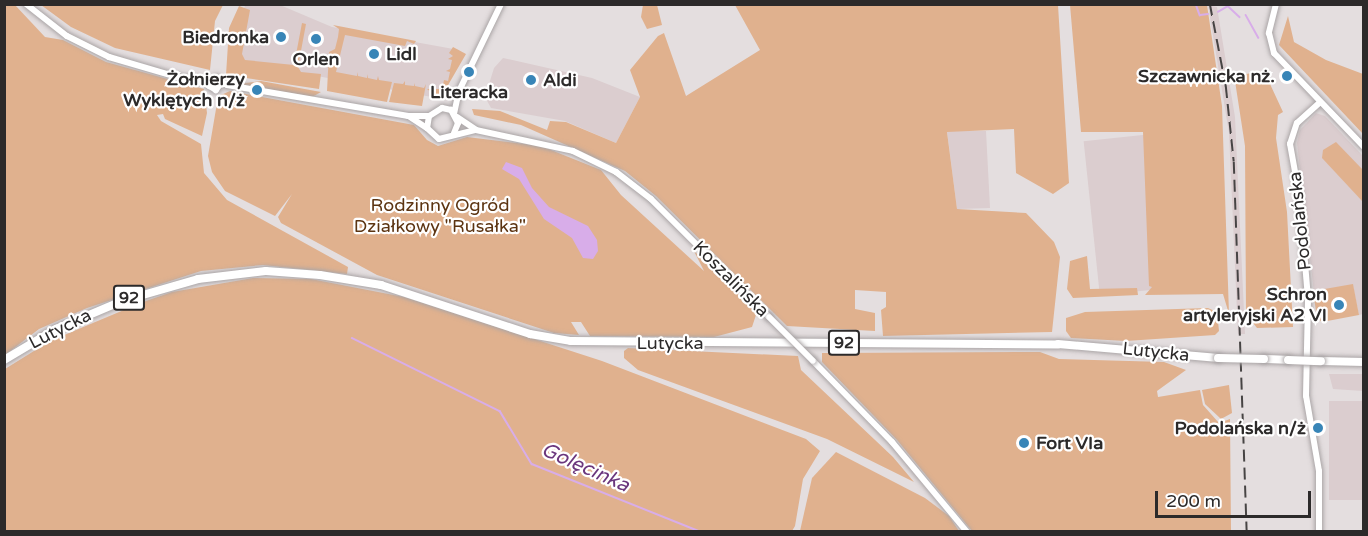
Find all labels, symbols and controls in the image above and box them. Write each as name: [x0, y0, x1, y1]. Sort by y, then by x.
place label: Biedronka: [182, 26, 269, 48]
marker: Biedronka: [274, 30, 288, 44]
marker: Orlen: [309, 32, 323, 46]
place label: Lidl: [386, 43, 417, 65]
marker: Lidl: [367, 47, 381, 61]
place label: Orlen: [293, 48, 339, 70]
marker: Literacka: [462, 65, 476, 79]
place label: Szczawnicka nż.: [1138, 65, 1275, 87]
place label: Żołnierzy Wyklętych n/ż: [123, 69, 245, 112]
place label: Aldi: [543, 69, 577, 91]
marker: Szczawnicka nż.: [1280, 69, 1294, 83]
marker: Aldi: [524, 73, 538, 87]
place label: Literacka: [430, 81, 508, 103]
marker: Żołnierzy Wyklętych n/ż: [250, 83, 264, 97]
street label: Podolańska: [1284, 171, 1316, 271]
park label: Rodzinny Ogród Działkowy "Rusałka": [354, 195, 526, 238]
street label: Koszalińska: [688, 236, 774, 322]
place label: Schron artyleryjski A2 VI: [1183, 284, 1327, 326]
road number: 92: [112, 285, 146, 311]
marker: Schron artyleryjski A2 VI: [1332, 298, 1346, 312]
street label: Lutycka: [25, 304, 95, 354]
road number: 92: [828, 330, 860, 356]
street label: Lutycka: [637, 332, 703, 354]
street label: Lutycka: [1122, 338, 1190, 366]
place label: Podolańska n/ż: [1174, 417, 1306, 439]
marker: Podolańska n/ż: [1311, 421, 1325, 435]
place label: Fort VIa: [1036, 432, 1103, 454]
marker: Fort VIa: [1017, 436, 1031, 450]
water label: Golęcinka: [537, 438, 633, 498]
scale bar: [1158, 479, 1314, 517]
text: 200 m: [1166, 490, 1221, 512]

